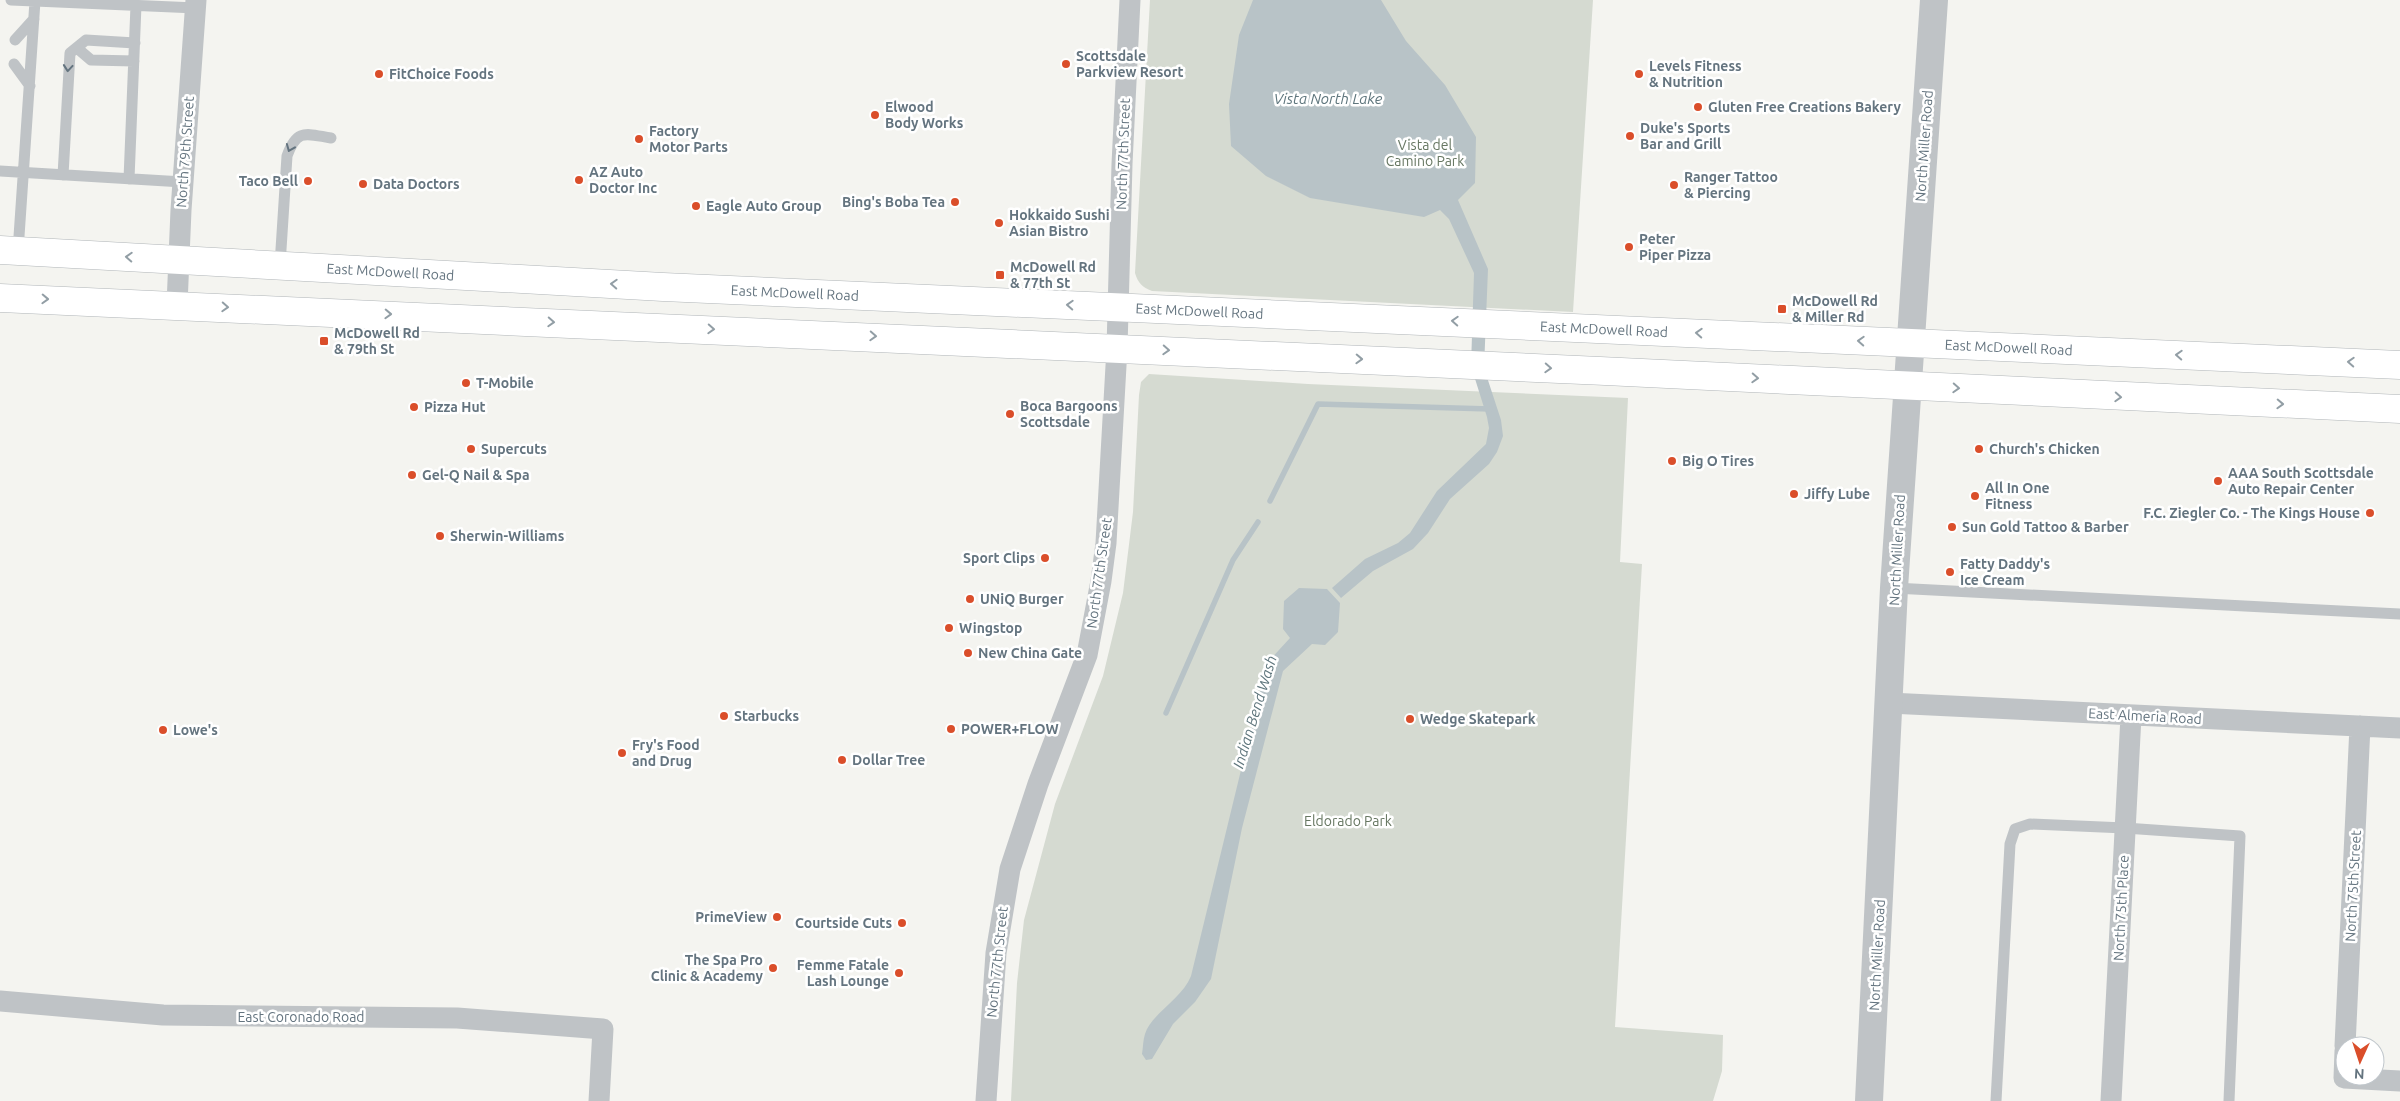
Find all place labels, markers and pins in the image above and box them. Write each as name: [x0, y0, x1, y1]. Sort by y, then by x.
place label: Scottsdale Parkview Resort: [1076, 48, 1184, 80]
marker: Scottsdale Parkview Resort: [1060, 58, 1072, 70]
place label: Levels Fitness & Nutrition: [1649, 58, 1742, 90]
place label: FitChoice Foods: [389, 66, 494, 82]
marker: FitChoice Foods: [373, 68, 385, 80]
marker: Levels Fitness & Nutrition: [1633, 68, 1645, 80]
place label: Elwood Body Works: [885, 99, 964, 131]
place label: Gluten Free Creations Bakery: [1708, 99, 1901, 115]
marker: Gluten Free Creations Bakery: [1692, 101, 1704, 113]
marker: Elwood Body Works: [869, 109, 881, 121]
place label: Duke's Sports Bar and Grill: [1640, 120, 1731, 152]
place label: Factory Motor Parts: [649, 123, 728, 155]
marker: Duke's Sports Bar and Grill: [1624, 130, 1636, 142]
marker: Factory Motor Parts: [633, 133, 645, 145]
place label: AZ Auto Doctor Inc: [589, 164, 657, 196]
place label: Ranger Tattoo & Piercing: [1684, 169, 1778, 201]
place label: Taco Bell: [239, 173, 298, 189]
marker: AZ Auto Doctor Inc: [573, 174, 585, 186]
marker: Taco Bell: [302, 175, 314, 187]
place label: Data Doctors: [373, 176, 460, 192]
marker: Data Doctors: [357, 178, 369, 190]
marker: Ranger Tattoo & Piercing: [1668, 179, 1680, 191]
place label: Bing's Boba Tea: [842, 194, 945, 210]
marker: Bing's Boba Tea: [949, 196, 961, 208]
place label: Eagle Auto Group: [706, 198, 822, 214]
marker: Eagle Auto Group: [690, 200, 702, 212]
place label: Hokkaido Sushi Asian Bistro: [1009, 207, 1110, 239]
marker: Hokkaido Sushi Asian Bistro: [993, 217, 1005, 229]
place label: Peter Piper Pizza: [1639, 231, 1711, 263]
marker: Peter Piper Pizza: [1623, 241, 1635, 253]
place label: McDowell Rd & 77th St: [1010, 259, 1096, 291]
marker: McDowell Rd & 77th St: [994, 269, 1006, 281]
place label: McDowell Rd & Miller Rd: [1792, 293, 1878, 325]
marker: McDowell Rd & Miller Rd: [1776, 303, 1788, 315]
place label: McDowell Rd & 79th St: [334, 325, 420, 357]
marker: McDowell Rd & 79th St: [318, 335, 330, 347]
place label: T-Mobile: [476, 375, 534, 391]
marker: T-Mobile: [460, 377, 472, 389]
place label: Boca Bargoons Scottsdale: [1020, 398, 1118, 430]
place label: Pizza Hut: [424, 399, 486, 415]
marker: Pizza Hut: [408, 401, 420, 413]
marker: Boca Bargoons Scottsdale: [1004, 408, 1016, 420]
place label: Supercuts: [481, 441, 547, 457]
place label: Church's Chicken: [1989, 441, 2100, 457]
marker: Supercuts: [465, 443, 477, 455]
marker: Church's Chicken: [1973, 443, 1985, 455]
place label: Big O Tires: [1682, 453, 1754, 469]
marker: Big O Tires: [1666, 455, 1678, 467]
place label: AAA South Scottsdale Auto Repair Center: [2228, 465, 2374, 497]
place label: Gel-Q Nail & Spa: [422, 467, 530, 483]
marker: Gel-Q Nail & Spa: [406, 469, 418, 481]
marker: AAA South Scottsdale Auto Repair Center: [2212, 475, 2224, 487]
place label: All In One Fitness: [1985, 480, 2050, 512]
place label: Jiffy Lube: [1804, 486, 1870, 502]
marker: Jiffy Lube: [1788, 488, 1800, 500]
marker: All In One Fitness: [1969, 490, 1981, 502]
place label: F.C. Ziegler Co. - The Kings House: [2143, 505, 2360, 521]
marker: F.C. Ziegler Co. - The Kings House: [2364, 507, 2376, 519]
place label: Sun Gold Tattoo & Barber: [1962, 519, 2129, 535]
marker: Sun Gold Tattoo & Barber: [1946, 521, 1958, 533]
place label: Sherwin-Williams: [450, 528, 565, 544]
marker: Sherwin-Williams: [434, 530, 446, 542]
place label: Sport Clips: [963, 550, 1035, 566]
marker: Sport Clips: [1039, 552, 1051, 564]
place label: Fatty Daddy's Ice Cream: [1960, 556, 2050, 588]
marker: Fatty Daddy's Ice Cream: [1944, 566, 1956, 578]
place label: UNiQ Burger: [980, 591, 1064, 607]
marker: UNiQ Burger: [964, 593, 976, 605]
place label: Wingstop: [959, 620, 1022, 636]
marker: Wingstop: [943, 622, 955, 634]
place label: New China Gate: [978, 645, 1082, 661]
marker: New China Gate: [962, 647, 974, 659]
place label: Starbucks: [734, 708, 799, 724]
marker: Starbucks: [718, 710, 730, 722]
place label: Wedge Skatepark: [1420, 711, 1536, 727]
marker: Wedge Skatepark: [1404, 713, 1416, 725]
place label: POWER+FLOW: [961, 721, 1059, 737]
place label: Lowe's: [173, 722, 218, 738]
marker: POWER+FLOW: [945, 723, 957, 735]
marker: Lowe's: [157, 724, 169, 736]
place label: Fry's Food and Drug: [632, 737, 700, 769]
marker: Fry's Food and Drug: [616, 747, 628, 759]
place label: Dollar Tree: [852, 752, 925, 768]
marker: Dollar Tree: [836, 754, 848, 766]
place label: PrimeView: [695, 909, 767, 925]
marker: PrimeView: [771, 911, 783, 923]
place label: Courtside Cuts: [795, 915, 892, 931]
marker: Courtside Cuts: [896, 917, 908, 929]
place label: The Spa Pro Clinic & Academy: [651, 952, 764, 984]
place label: Femme Fatale Lash Lounge: [797, 957, 889, 989]
marker: The Spa Pro Clinic & Academy: [767, 962, 779, 974]
marker: Femme Fatale Lash Lounge: [893, 967, 905, 979]

